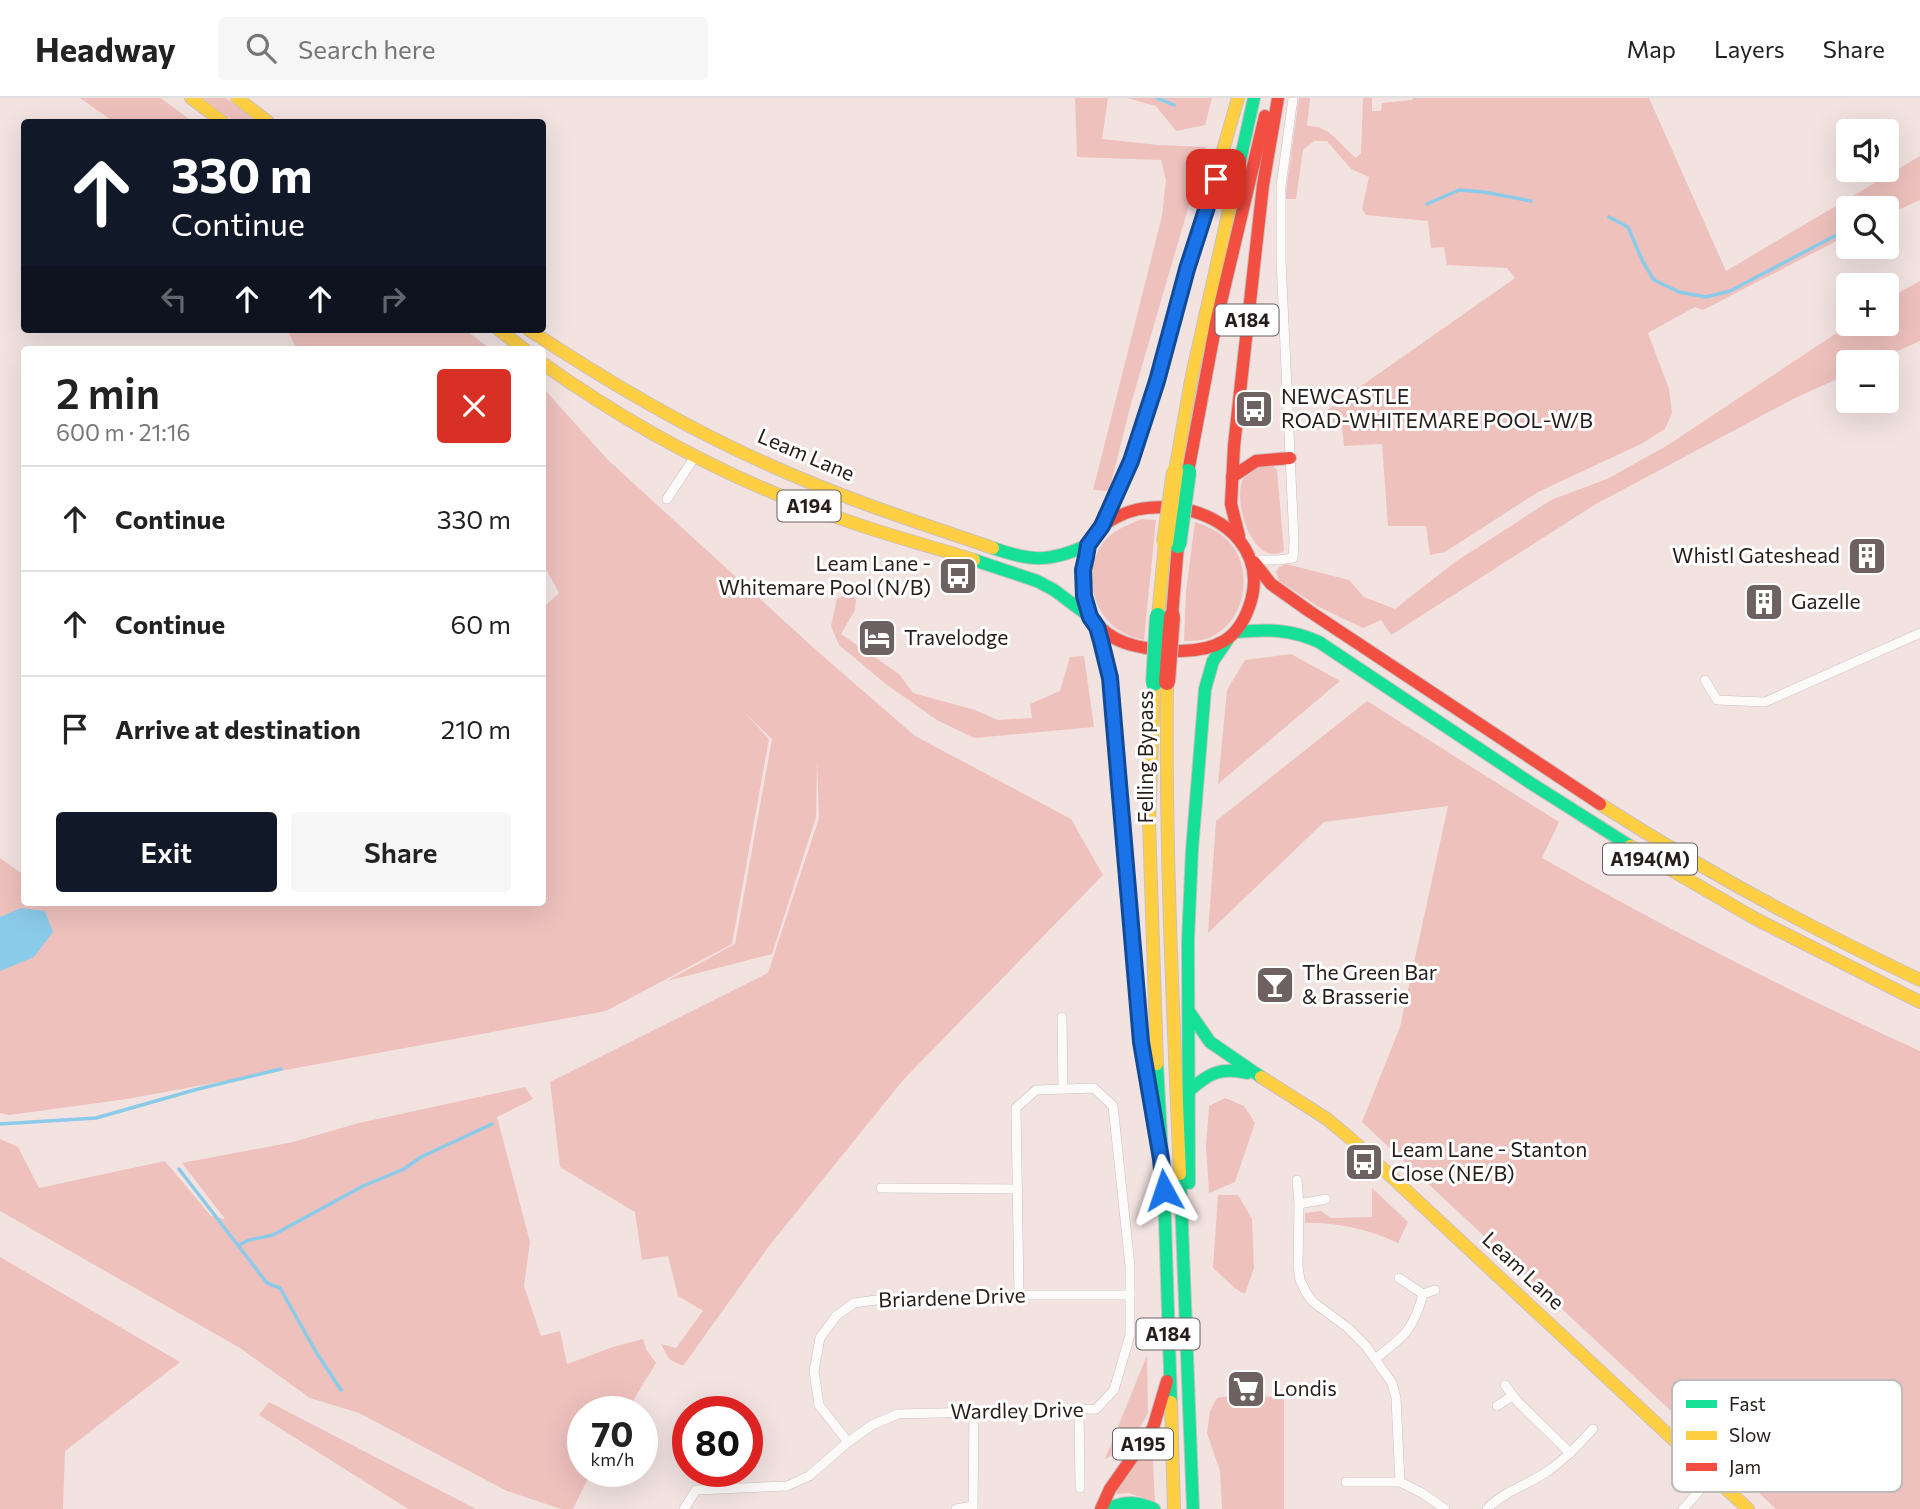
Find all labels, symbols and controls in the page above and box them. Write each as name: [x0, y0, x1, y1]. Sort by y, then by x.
search box: [218, 17, 708, 80]
text: Headway: [35, 28, 176, 69]
icon: search: [242, 29, 280, 67]
text: Search here: [298, 33, 436, 64]
text: Map: [1627, 34, 1676, 63]
text: Layers: [1714, 34, 1785, 63]
text: Share: [1823, 34, 1885, 63]
map controls: [1836, 119, 1899, 413]
button: sound: [1836, 119, 1899, 182]
text: 330 m: [171, 143, 312, 203]
icon: ahead: [56, 147, 147, 238]
pin: [1186, 149, 1246, 209]
icon: arrive: [1197, 160, 1235, 198]
button: search: [1836, 196, 1899, 259]
text: Continue: [171, 203, 305, 243]
button: +: [1836, 273, 1899, 336]
icon: left: [155, 280, 193, 318]
icon: ahead: [228, 280, 266, 318]
icon: ahead: [301, 280, 339, 318]
icon: right: [374, 280, 412, 318]
road number: A184: [1216, 304, 1278, 336]
button: −: [1836, 350, 1899, 413]
text: 2 min: [56, 366, 160, 418]
button: close: [437, 369, 511, 443]
place label: NEWCASTLE ROAD-WHITEMARE POOL-W/B: [1281, 383, 1593, 432]
bus stop icon: NEWCASTLE ROAD-WHITEMARE POOL-W/B: [1233, 388, 1275, 430]
text: 600 m · 21:16: [56, 418, 191, 446]
street label: Leam Lane: [755, 422, 859, 485]
road number: A194: [778, 490, 840, 522]
icon: ahead: [56, 500, 94, 538]
text: Continue: [115, 503, 225, 534]
text: 330 m: [437, 503, 511, 534]
building icon: Whistl Gateshead: [1846, 535, 1888, 577]
place label: Whistl Gateshead: [1672, 542, 1840, 567]
place label: Leam Lane - Whitemare Pool (N/B): [718, 550, 931, 599]
bus stop icon: Leam Lane - Whitemare Pool (N/B): [937, 555, 979, 597]
building icon: Gazelle: [1743, 581, 1785, 623]
place label: Gazelle: [1791, 588, 1861, 613]
icon: ahead: [56, 605, 94, 643]
text: Continue: [115, 608, 225, 639]
text: 60 m: [451, 608, 511, 639]
hotel icon: Travelodge: [856, 617, 898, 659]
place label: Travelodge: [904, 624, 1008, 649]
street label: Felling Bypass: [1132, 691, 1157, 823]
icon: arrive: [56, 710, 94, 748]
text: Arrive at destination: [115, 713, 361, 744]
text: 210 m: [441, 713, 511, 744]
button: Exit: [56, 812, 277, 892]
button: Share: [291, 812, 511, 892]
road number: A194(M): [1603, 844, 1697, 874]
place label: The Green Bar & Brasserie: [1302, 959, 1437, 1008]
bar icon: The Green Bar & Brasserie: [1254, 964, 1296, 1006]
place label: Leam Lane - Stanton Close (NE/B): [1391, 1136, 1587, 1185]
bus stop icon: Leam Lane - Stanton Close (NE/B): [1343, 1141, 1385, 1183]
position arrow: [1127, 1153, 1201, 1227]
street label: Leam Lane: [1478, 1226, 1570, 1314]
street label: Briardene Drive: [878, 1281, 1026, 1312]
road number: A184: [1136, 1318, 1200, 1350]
supermarket icon: Londis: [1225, 1368, 1267, 1410]
place label: Londis: [1273, 1375, 1337, 1400]
legend: [1672, 1380, 1902, 1492]
text: Fast: [1729, 1392, 1766, 1415]
speed limit sign: 80: [672, 1396, 763, 1487]
street label: Wardley Drive: [950, 1396, 1084, 1423]
text: 70: [591, 1411, 634, 1454]
text: Slow: [1729, 1423, 1771, 1446]
road number: A195: [1113, 1428, 1173, 1460]
text: km/h: [591, 1448, 634, 1470]
text: Jam: [1729, 1455, 1761, 1478]

